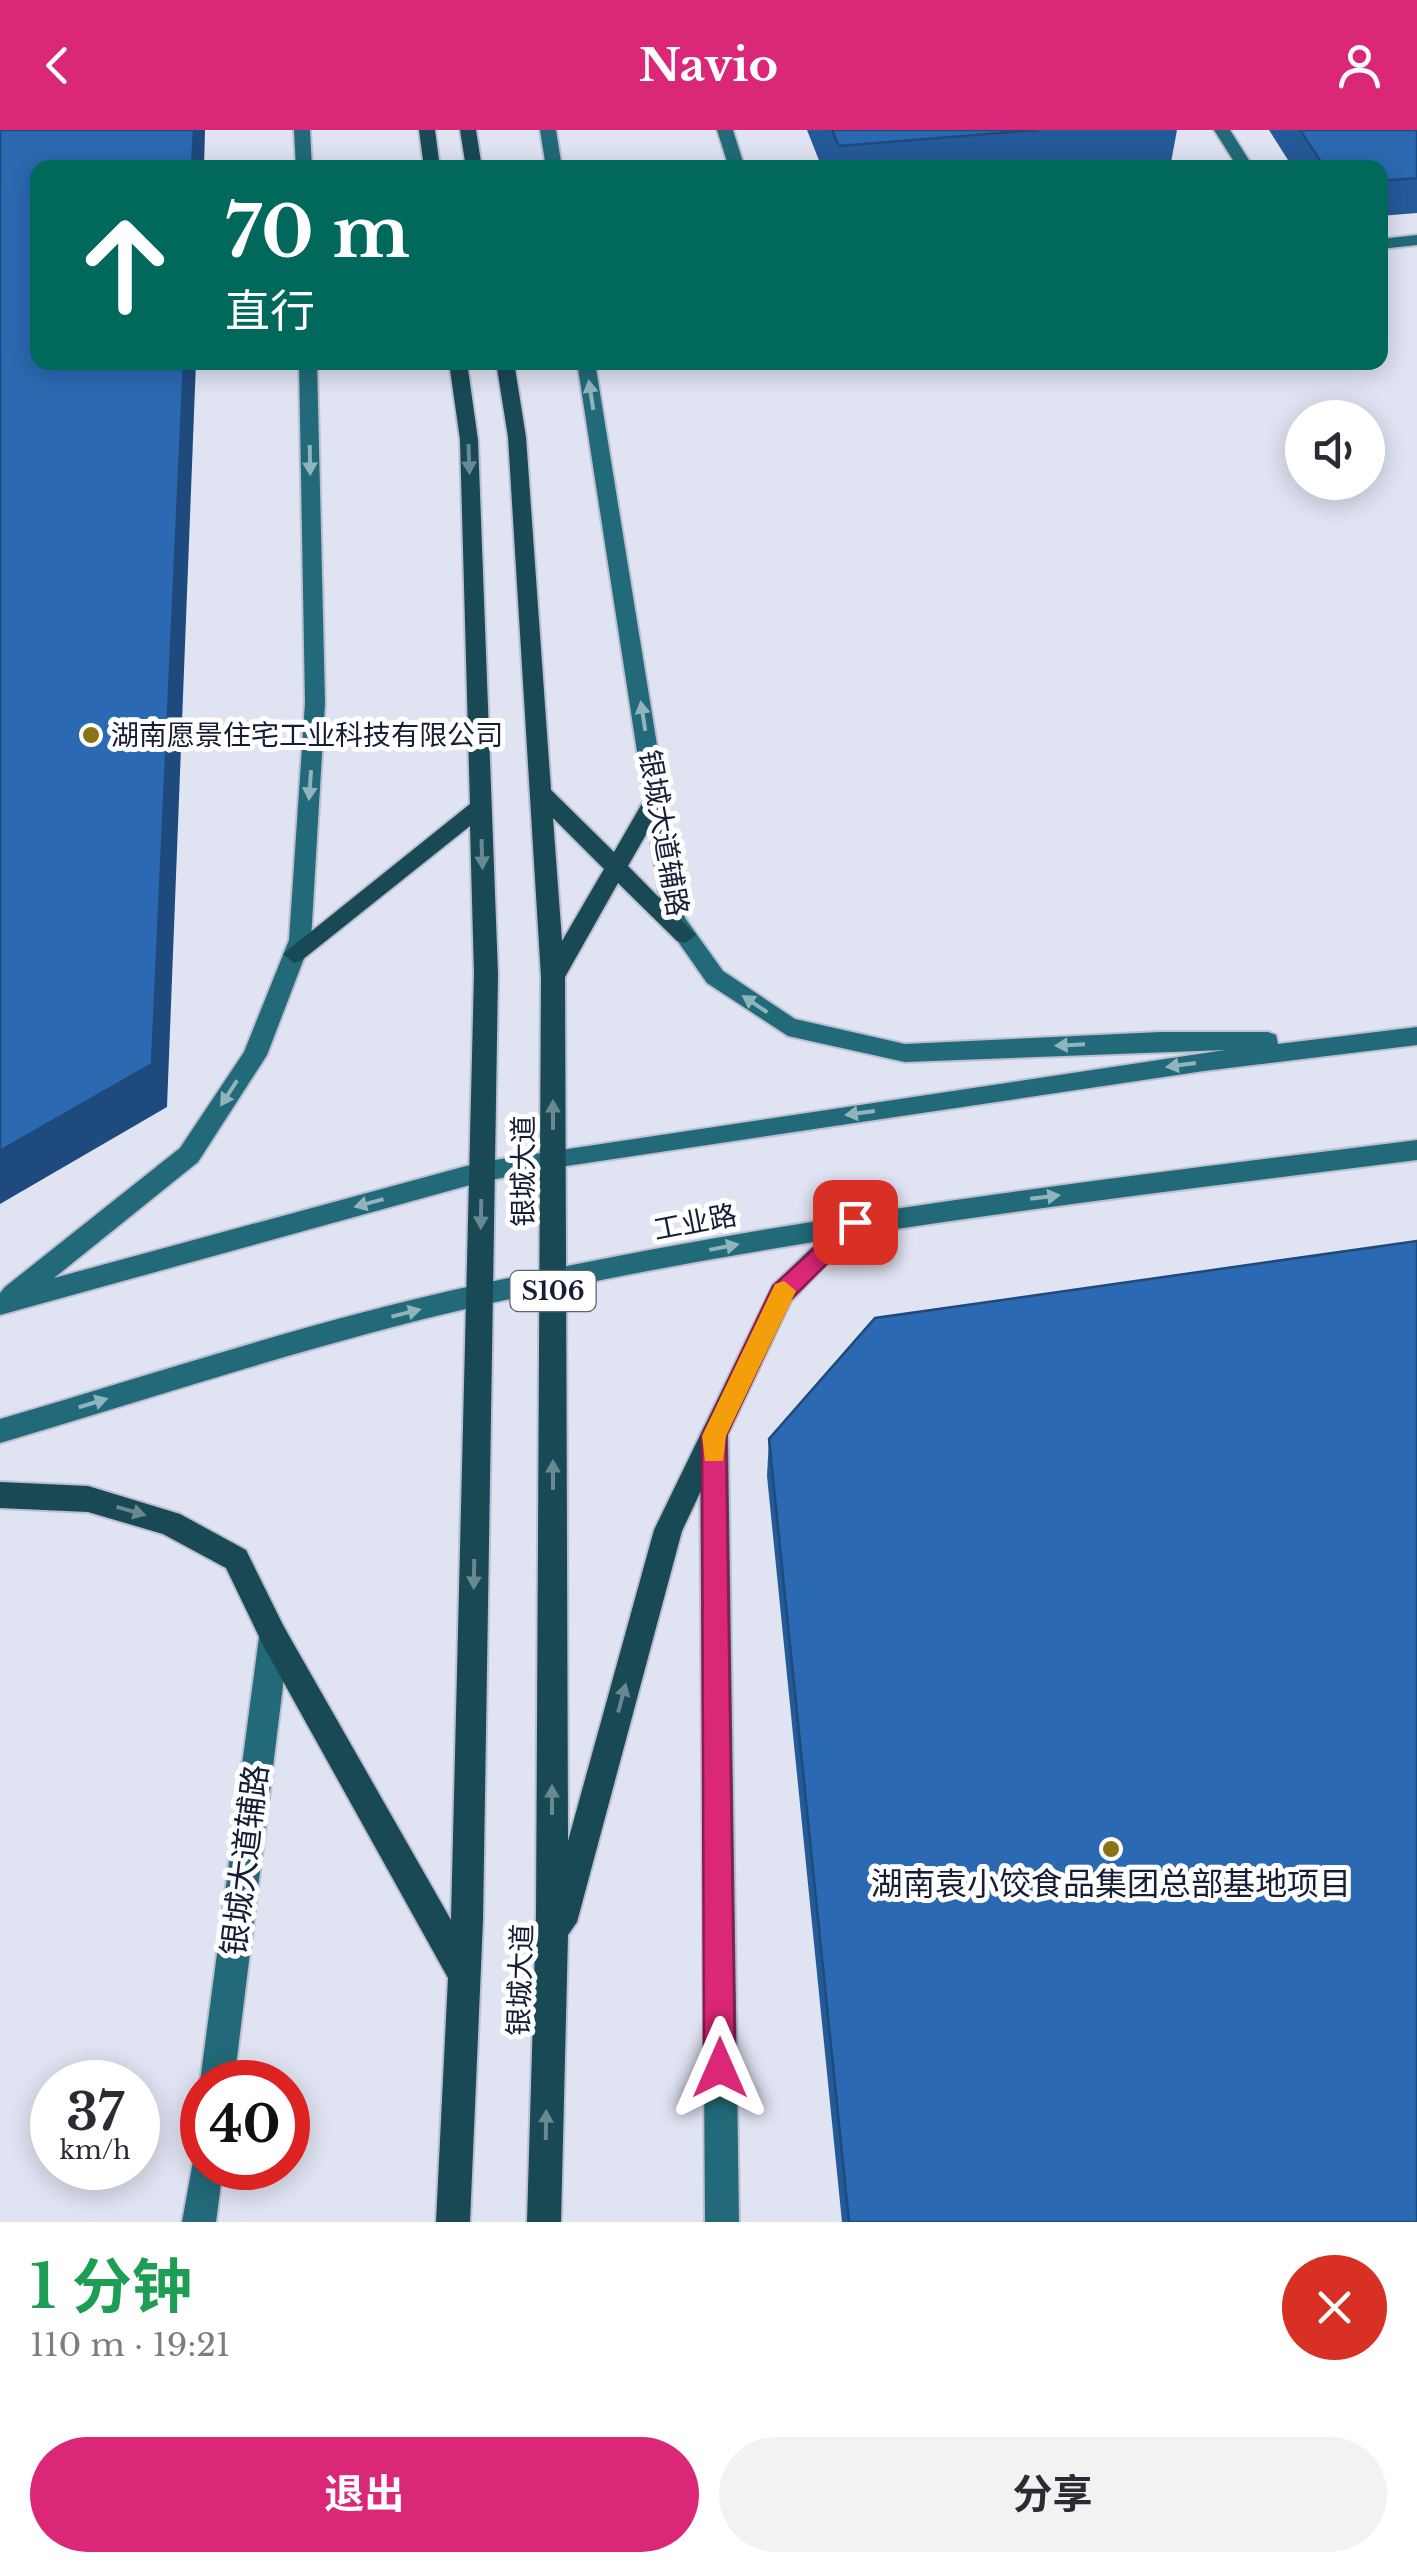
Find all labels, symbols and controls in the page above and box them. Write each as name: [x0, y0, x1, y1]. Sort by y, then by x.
text: Navio: [639, 37, 778, 93]
icon: back: [30, 38, 85, 93]
icon: person: [1332, 38, 1387, 93]
text: 70 m: [225, 189, 410, 276]
icon: ahead: [60, 200, 190, 330]
text: 直行: [225, 283, 315, 339]
one-way arrow: [583, 379, 598, 411]
map controls: [1285, 400, 1385, 500]
button: sound: [1285, 400, 1385, 500]
one-way arrow: [303, 444, 319, 476]
one-way arrow: [462, 444, 478, 476]
one-way arrow: [635, 700, 651, 732]
place label: 湖南愿景住宅工业科技有限公司: [111, 718, 503, 753]
marker: 湖南愿景住宅工业科技有限公司: [80, 724, 102, 746]
street label: 银城大道辅路: [632, 747, 695, 919]
one-way arrow: [302, 769, 318, 801]
one-way arrow: [474, 839, 490, 871]
one-way arrow: [742, 995, 769, 1014]
one-way arrow: [1054, 1037, 1086, 1053]
one-way arrow: [1165, 1058, 1197, 1074]
one-way arrow: [221, 1080, 239, 1107]
one-way arrow: [545, 1098, 561, 1130]
one-way arrow: [843, 1105, 875, 1121]
street label: 银城大道: [506, 1115, 541, 1227]
pin: [813, 1180, 898, 1265]
one-way arrow: [1029, 1189, 1061, 1205]
icon: arrive: [828, 1195, 883, 1250]
one-way arrow: [353, 1196, 384, 1211]
street label: 工业路: [651, 1197, 740, 1248]
one-way arrow: [472, 1198, 488, 1230]
one-way arrow: [709, 1239, 740, 1254]
road number: S106: [510, 1271, 596, 1311]
one-way arrow: [391, 1305, 422, 1321]
one-way arrow: [79, 1395, 109, 1410]
one-way arrow: [545, 1458, 561, 1490]
one-way arrow: [116, 1504, 146, 1519]
one-way arrow: [465, 1558, 481, 1590]
one-way arrow: [615, 1682, 631, 1713]
street label: 银城大道辅路: [213, 1762, 277, 1958]
one-way arrow: [544, 1783, 560, 1815]
marker: 湖南袁小饺食品集团总部基地项目: [1100, 1838, 1122, 1860]
place label: 湖南袁小饺食品集团总部基地项目: [871, 1864, 1351, 1904]
street label: 银城大道: [501, 1923, 540, 2037]
position arrow: [668, 2016, 772, 2120]
speed limit sign: 40: [180, 2060, 310, 2190]
text: 37: [66, 2081, 124, 2144]
one-way arrow: [538, 2108, 554, 2140]
text: km/h: [60, 2135, 130, 2166]
text: 1 分钟: [30, 2250, 192, 2324]
button: close: [1282, 2255, 1387, 2360]
text: 110 m · 19:21: [30, 2325, 230, 2365]
button: 退出: [30, 2437, 699, 2552]
button: 分享: [719, 2437, 1387, 2552]

